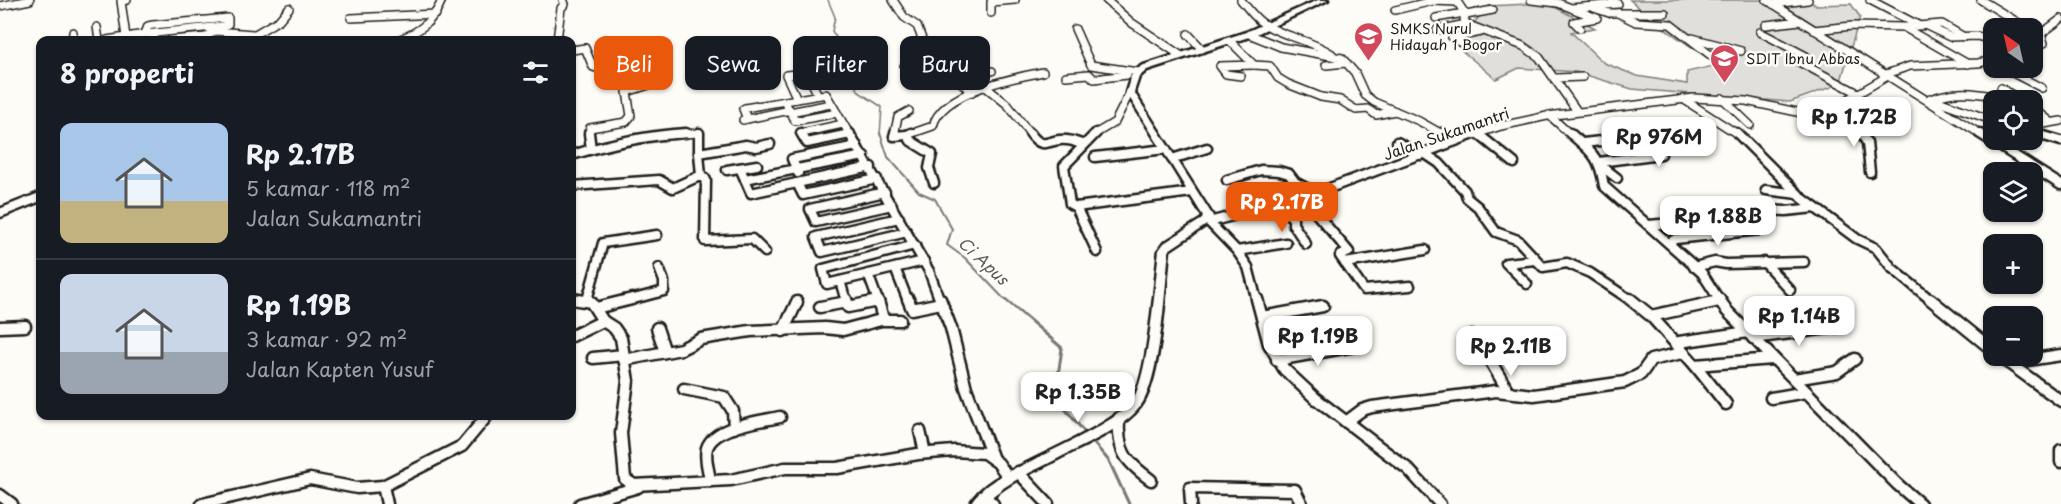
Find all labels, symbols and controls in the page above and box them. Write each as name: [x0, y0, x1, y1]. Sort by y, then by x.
place label: SMKS Nurul Hidayah 1 Bogor: [1390, 18, 1502, 55]
north arrow: [1983, 18, 2043, 78]
map controls: [1983, 18, 2043, 366]
school or university icon: SMKS Nurul Hidayah 1 Bogor: [1353, 20, 1385, 62]
chip: Beli: [594, 36, 673, 90]
chip: Sewa: [685, 36, 781, 90]
chip: Filter: [793, 36, 888, 90]
chip: Baru: [900, 36, 990, 90]
school or university icon: SDIT Ibnu Abbas: [1709, 42, 1741, 84]
place label: SDIT Ibnu Abbas: [1746, 48, 1860, 69]
text: 8 properti: [60, 53, 194, 92]
icon: filters: [519, 56, 552, 89]
button: locate: [1983, 90, 2043, 150]
pin: Rp 1.72B: [1792, 97, 1916, 148]
street label: Jalan Sukamantri: [1380, 101, 1512, 165]
text: Rp 1.72B: [1811, 101, 1897, 131]
pin: Rp 976M: [1604, 117, 1714, 168]
text: Rp 976M: [1616, 121, 1702, 151]
text: Rp 2.17B: [246, 134, 355, 173]
icon: home: [108, 147, 180, 219]
button: layers: [1983, 162, 2043, 222]
text: 5 kamar · 118 m²: [246, 173, 410, 203]
pin: Rp 2.17B: [1220, 182, 1344, 233]
text: Rp 2.17B: [1240, 186, 1324, 216]
pin: Rp 1.88B: [1656, 196, 1780, 247]
text: Rp 1.88B: [1674, 200, 1762, 230]
text: Jalan Sukamantri: [246, 203, 422, 233]
water label: Ci Apus: [954, 230, 1016, 291]
button: +: [1983, 234, 2043, 294]
text: Rp 1.19B: [246, 285, 351, 324]
pin: Rp 1.14B: [1737, 296, 1861, 347]
icon: home: [108, 298, 180, 370]
text: Rp 1.14B: [1758, 300, 1840, 330]
button: −: [1983, 306, 2043, 366]
pin: Rp 1.19B: [1256, 316, 1380, 367]
text: Rp 1.19B: [1277, 320, 1359, 350]
text: 3 kamar · 92 m²: [246, 324, 407, 354]
pin: Rp 2.11B: [1449, 326, 1573, 377]
text: Rp 2.11B: [1470, 330, 1552, 360]
text: Jalan Kapten Yusuf: [246, 354, 433, 384]
pin: Rp 1.35B: [1016, 372, 1140, 423]
text: Rp 1.35B: [1035, 376, 1121, 406]

